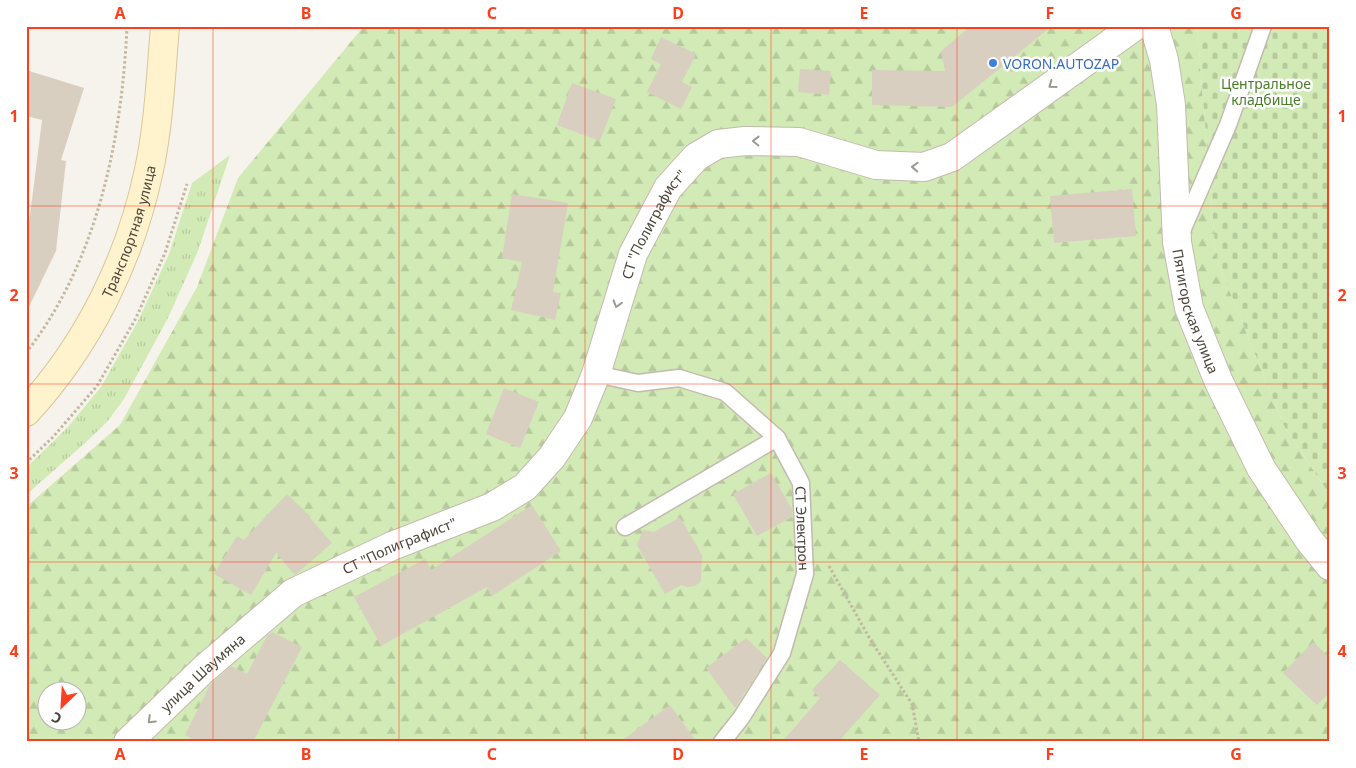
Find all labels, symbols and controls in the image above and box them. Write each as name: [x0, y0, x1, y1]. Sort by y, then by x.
text: A: [114, 2, 126, 24]
text: B: [301, 2, 311, 24]
text: C: [487, 2, 497, 24]
text: D: [672, 2, 684, 24]
text: E: [860, 2, 869, 24]
text: F: [1046, 2, 1054, 24]
text: G: [1230, 2, 1242, 24]
place label: VORON.AUTOZAP: [1003, 54, 1119, 73]
marker: VORON.AUTOZAP: [987, 57, 999, 69]
park label: Центральное кладбище: [1221, 74, 1311, 109]
one-way arrow: [1048, 79, 1058, 88]
text: 1: [9, 105, 19, 127]
text: 1: [1337, 105, 1347, 127]
one-way arrow: [751, 136, 759, 146]
one-way arrow: [910, 161, 918, 172]
street label: Транспортная улица: [97, 163, 159, 301]
street label: СТ "Полиграфист": [616, 165, 690, 281]
street label: Пятигорская улица: [1169, 247, 1224, 376]
text: 2: [9, 284, 19, 306]
text: 2: [1337, 284, 1347, 306]
one-way arrow: [613, 299, 623, 308]
text: 3: [9, 462, 19, 484]
text: 3: [1337, 462, 1347, 484]
street label: СТ Электрон: [792, 485, 814, 571]
street label: СТ "Полиграфист": [339, 512, 459, 578]
street label: улица Шаумяна: [156, 629, 249, 716]
text: 4: [9, 640, 19, 662]
text: 4: [1337, 640, 1347, 662]
north arrow: [38, 680, 88, 730]
text: С: [48, 708, 64, 729]
one-way arrow: [148, 714, 157, 723]
text: A: [114, 743, 126, 765]
text: B: [301, 743, 311, 765]
text: C: [487, 743, 497, 765]
text: D: [672, 743, 684, 765]
text: E: [860, 743, 869, 765]
text: F: [1046, 743, 1054, 765]
text: G: [1230, 743, 1242, 765]

